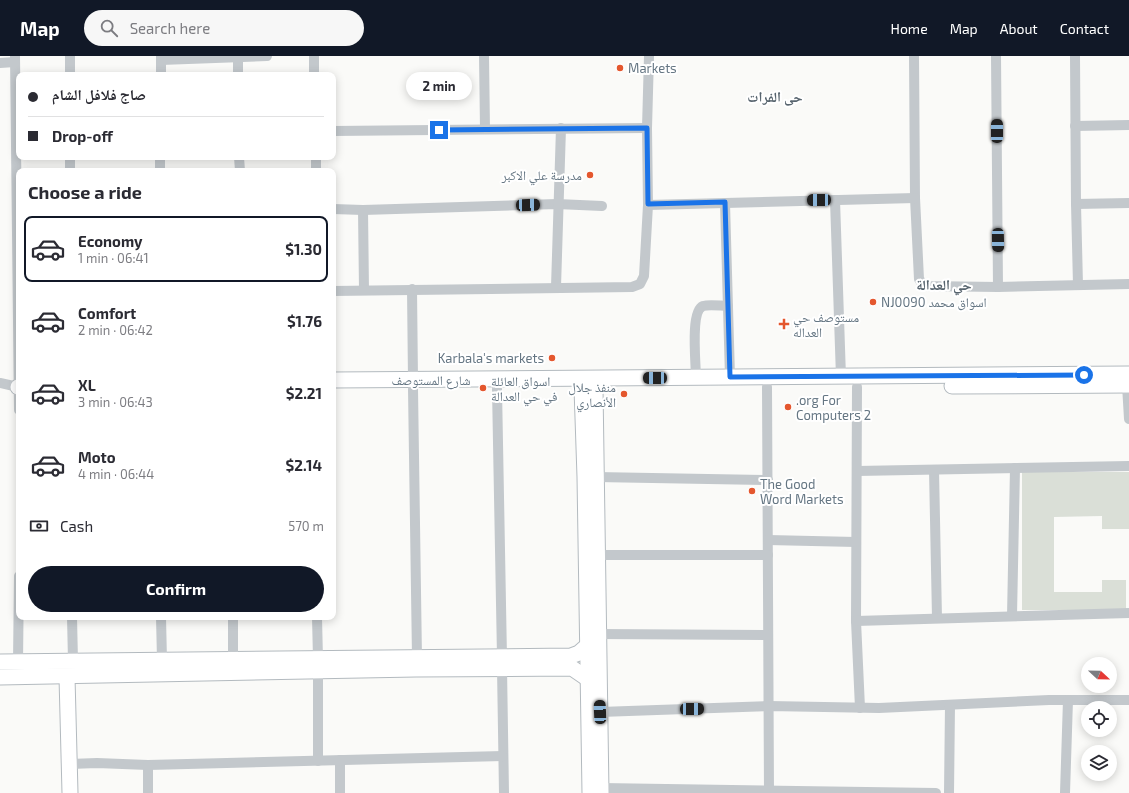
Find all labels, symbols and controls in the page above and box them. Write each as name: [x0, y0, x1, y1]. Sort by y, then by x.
search box: [84, 10, 364, 46]
text: Map: [20, 17, 60, 40]
icon: search: [98, 17, 120, 39]
text: Search here: [130, 19, 210, 37]
text: Home: [891, 20, 928, 37]
text: Map: [950, 20, 978, 37]
text: About: [1000, 20, 1038, 37]
text: Contact: [1060, 20, 1109, 37]
place label: Markets: [628, 60, 677, 76]
marker: Markets: [615, 63, 625, 73]
callout: 2 min: [406, 72, 472, 100]
text: 2 min: [422, 78, 456, 94]
text: صاج فلافل الشام: [52, 85, 146, 103]
district label: حی الفرات: [747, 88, 803, 106]
car: [991, 119, 1003, 143]
route end: [430, 121, 448, 139]
text: Drop-off: [52, 127, 113, 145]
place label: مدرسة علي الاكبر: [501, 167, 582, 186]
marker: مدرسة علي الاكبر: [585, 170, 595, 180]
text: Choose a ride: [28, 181, 142, 203]
car: [807, 194, 831, 206]
car: [516, 199, 540, 211]
car: [992, 228, 1004, 252]
icon: car: [30, 231, 66, 267]
text: Economy: [78, 232, 143, 250]
text: $1.30: [285, 240, 322, 258]
text: 1 min · 06:41: [78, 250, 149, 266]
district label: حي العدالة: [916, 276, 972, 296]
place label: NJ0090 اسواق محمد: [881, 294, 987, 311]
marker: NJ0090 اسواق محمد: [868, 297, 878, 307]
icon: car: [30, 303, 66, 339]
text: Comfort: [78, 304, 136, 322]
place label: مستوصف حي العداله: [793, 309, 859, 340]
text: $1.76: [287, 312, 322, 330]
marker: مستوصف حي العداله: [778, 318, 790, 330]
text: 2 min · 06:42: [78, 322, 153, 338]
place label: Karbala's markets: [438, 350, 544, 366]
marker: Karbala's markets: [547, 353, 557, 363]
route start: [1075, 366, 1093, 384]
street label: شارع المستوصف: [391, 372, 471, 390]
car: [643, 372, 667, 384]
place label: اسواق العائلة في حي العدالة: [491, 373, 558, 407]
icon: car: [30, 375, 66, 411]
text: XL: [78, 376, 96, 394]
place label: منفذ جلال الأنصاري: [568, 379, 616, 413]
marker: اسواق العائلة في حي العدالة: [478, 383, 488, 393]
text: $2.21: [286, 384, 322, 402]
marker: منفذ جلال الأنصاري: [619, 389, 629, 399]
place label: .org For Computers 2: [796, 392, 871, 423]
text: 3 min · 06:43: [78, 394, 153, 410]
marker: .org For Computers 2: [783, 402, 793, 412]
icon: car: [30, 447, 66, 483]
text: Moto: [78, 448, 116, 466]
text: $2.14: [286, 456, 322, 474]
text: 4 min · 06:44: [78, 466, 154, 482]
place label: The Good Word Markets: [760, 476, 844, 507]
marker: The Good Word Markets: [747, 486, 757, 496]
icon: cash: [28, 515, 50, 537]
text: Cash: [60, 517, 93, 535]
text: 570 m: [288, 518, 324, 534]
button: Confirm: [28, 566, 324, 612]
north arrow: [1081, 657, 1117, 693]
map controls: [1081, 657, 1117, 781]
car: [594, 700, 606, 724]
button: locate: [1081, 701, 1117, 737]
car: [680, 703, 704, 715]
button: layers: [1081, 745, 1117, 781]

